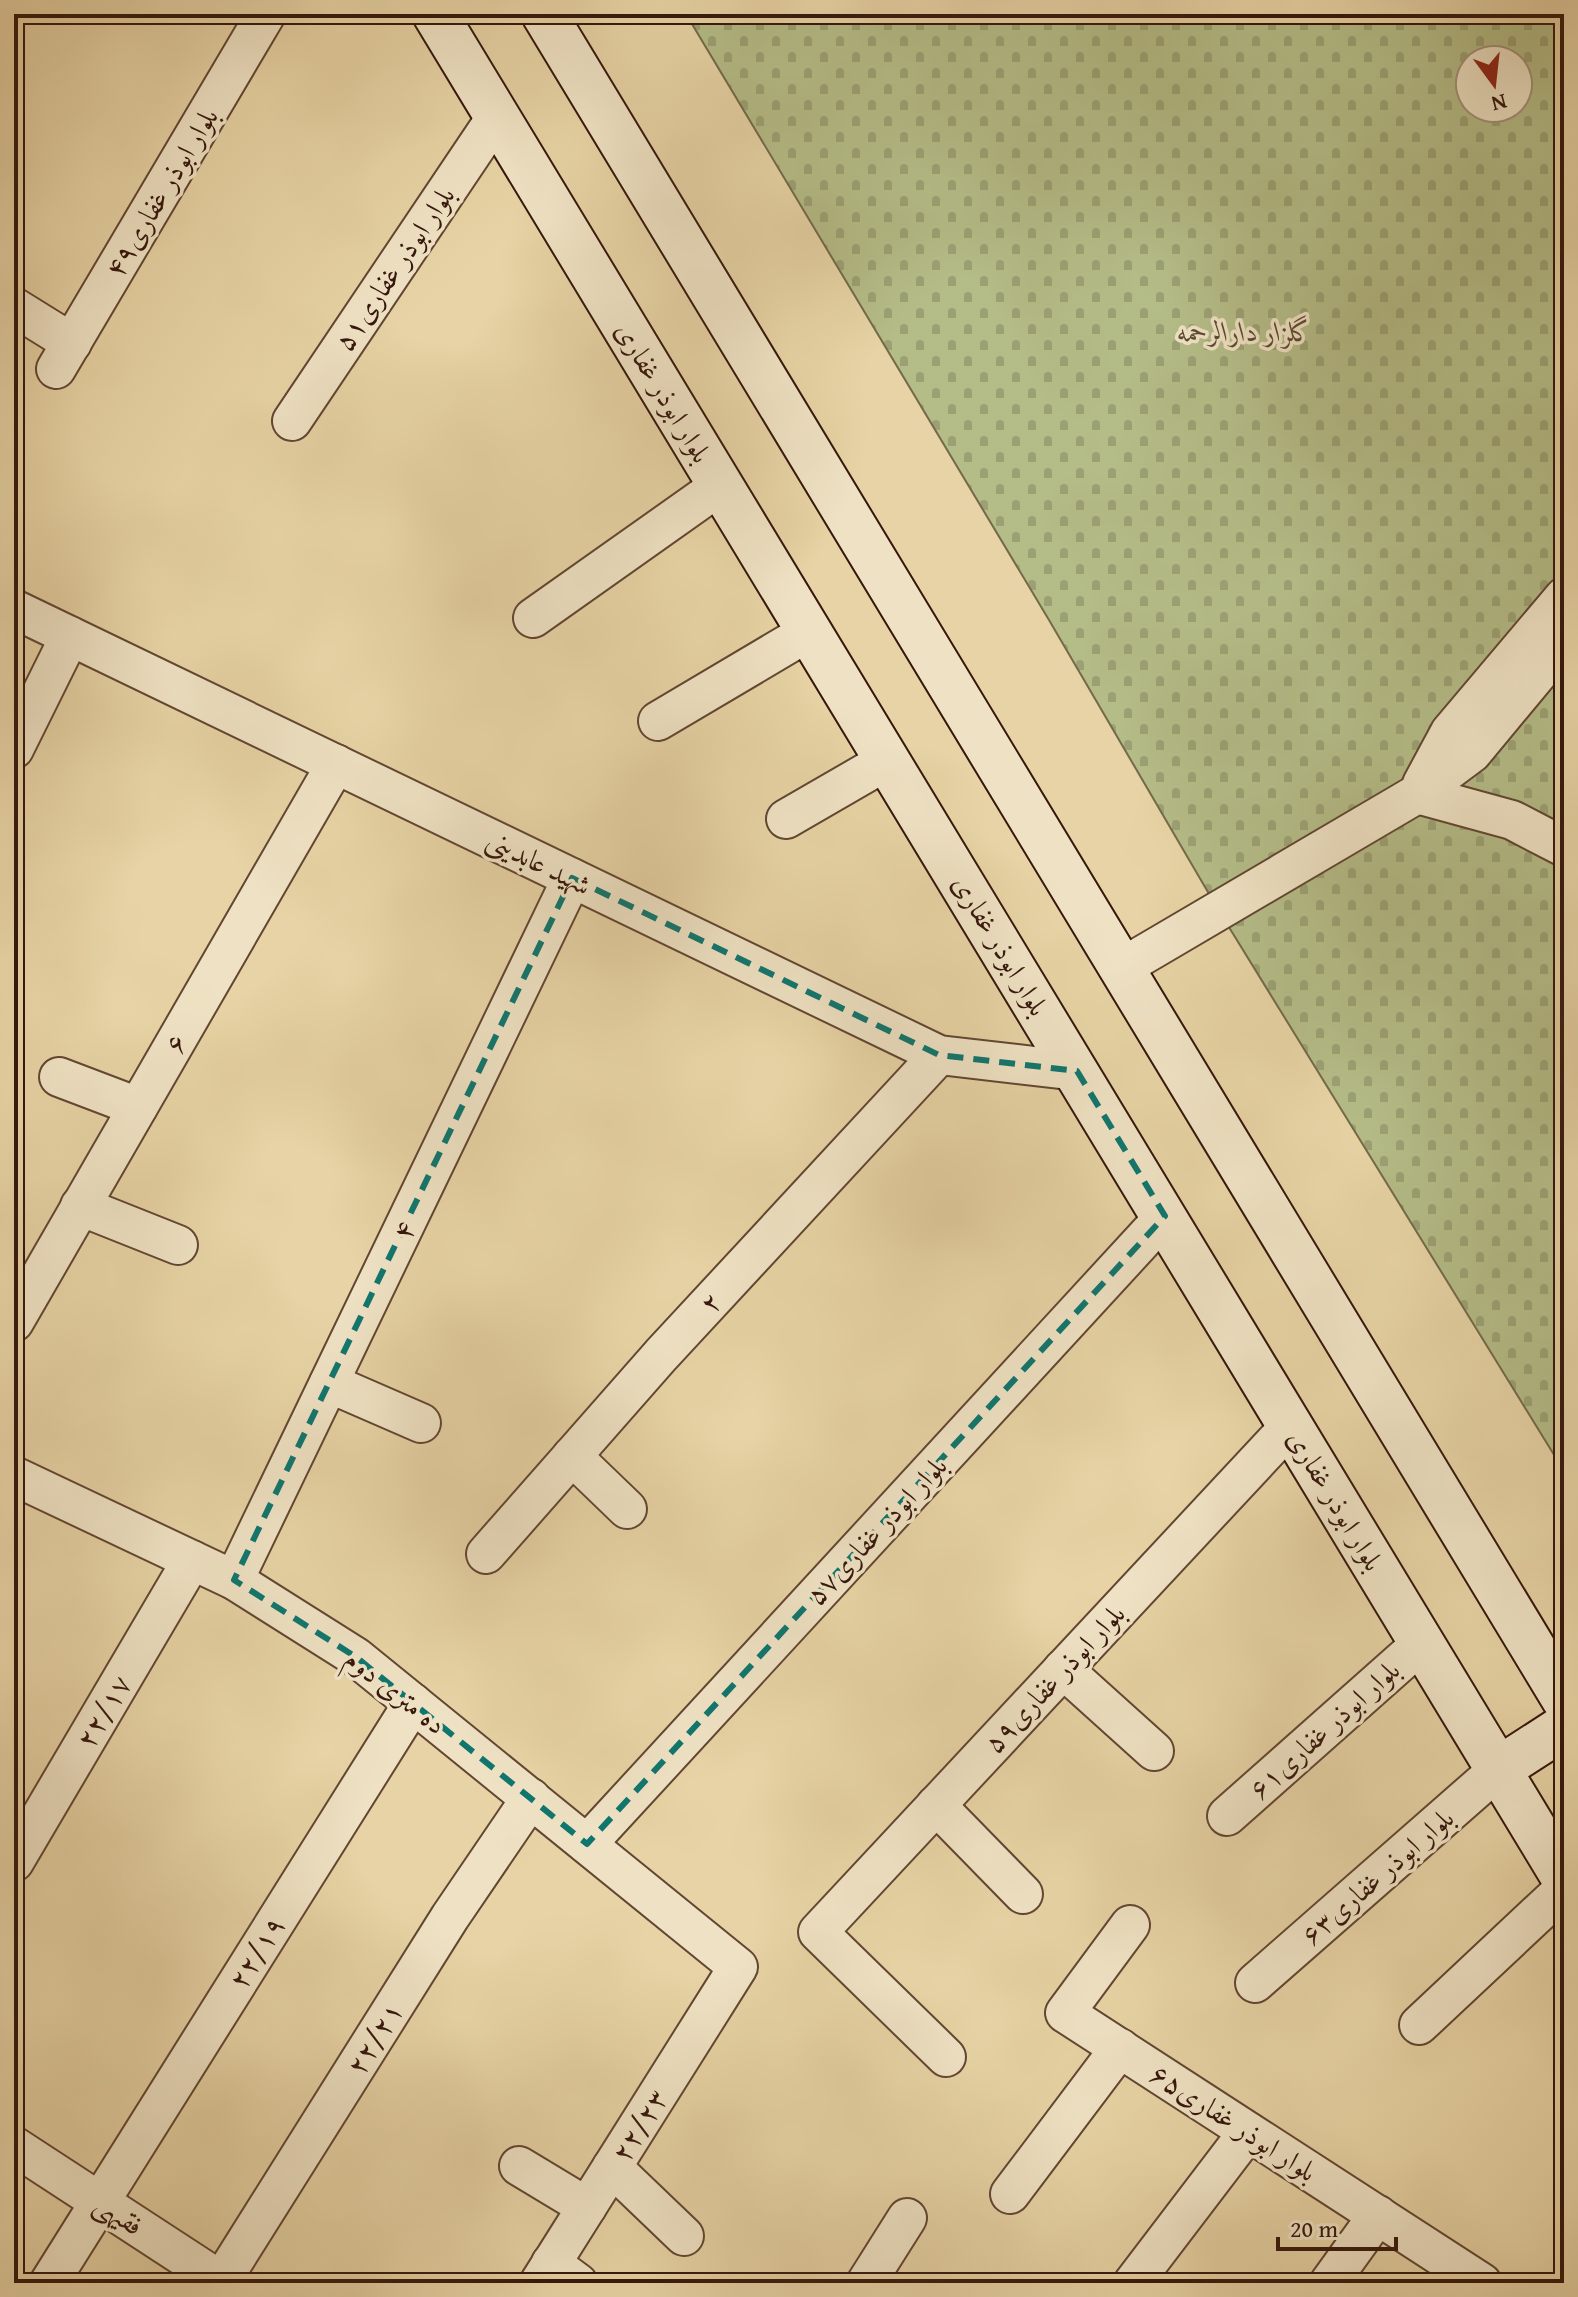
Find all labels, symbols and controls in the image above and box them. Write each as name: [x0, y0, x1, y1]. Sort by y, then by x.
north arrow: [1454, 44, 1534, 124]
text: N: [1488, 86, 1510, 121]
street label: بلوار ابوذر غفاری۴۹: [94, 99, 227, 284]
street label: بلوار ابوذر غفاری۵۱: [323, 177, 464, 359]
park label: گلزار دارالرحمه: [1177, 310, 1313, 351]
street label: بلوار ابوذر غفاری: [606, 313, 723, 470]
street label: شهید عابدینی: [480, 818, 599, 905]
street label: بلوار ابوذر غفاری: [943, 866, 1060, 1023]
street label: ۶: [153, 1025, 196, 1060]
street label: ۴: [381, 1213, 425, 1246]
street label: ۲: [689, 1282, 730, 1322]
street label: بلوار ابوذر غفاری: [1278, 1421, 1395, 1578]
street label: بلوار ابوذر غفاری۵۷: [795, 1446, 956, 1614]
street label: بلوار ابوذر غفاری۵۹: [973, 1594, 1134, 1762]
street label: ده متری دوم: [334, 1638, 456, 1747]
street label: بلوار ابوذر غفاری۶۱: [1239, 1649, 1409, 1808]
street label: ۲۲/۱۷: [65, 1666, 140, 1755]
street label: بلوار ابوذر غفاری۶۳: [1291, 1797, 1462, 1954]
street label: ۲۲/۱۹: [217, 1907, 294, 1996]
street label: ۲۲/۲۱: [335, 1993, 412, 2082]
street label: بلوار ابوذر غفاری۶۵: [1143, 2052, 1326, 2191]
street label: ۲۲/۲۳: [600, 2080, 677, 2169]
street label: فقیهی: [86, 2182, 152, 2246]
scale bar: [1278, 2201, 1396, 2251]
text: 20 m: [1290, 2211, 1338, 2246]

